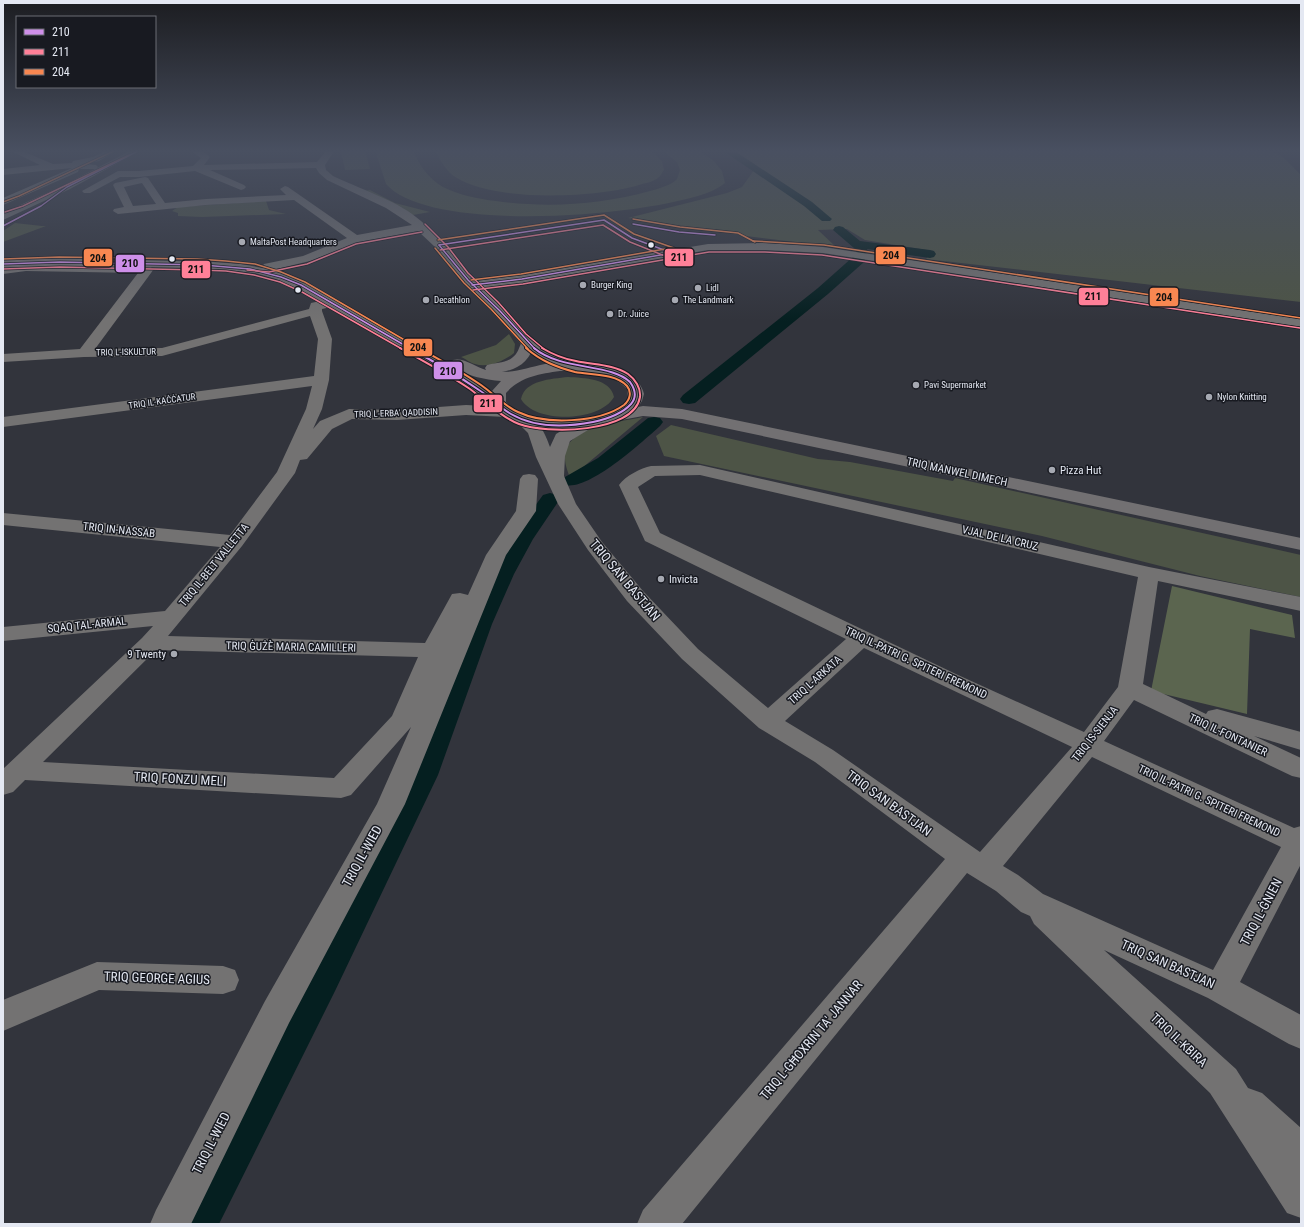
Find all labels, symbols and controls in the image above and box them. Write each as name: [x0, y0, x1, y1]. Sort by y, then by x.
legend: [16, 16, 156, 88]
text: 210: [52, 25, 70, 39]
text: 211: [52, 45, 70, 59]
text: 204: [52, 65, 70, 79]
marker: MaltaPost Headquarters: [237, 237, 247, 247]
place label: MaltaPost Headquarters: [250, 237, 337, 247]
unlabelled marker: [646, 240, 656, 250]
line badge: 204: [875, 246, 906, 265]
line badge: 204: [83, 248, 113, 267]
line badge: 211: [664, 248, 694, 267]
text: 204: [883, 249, 900, 262]
text: 211: [671, 251, 687, 264]
text: 204: [90, 252, 107, 265]
line badge: 210: [115, 254, 145, 273]
unlabelled marker: [167, 254, 177, 264]
text: 210: [122, 257, 139, 270]
line badge: 211: [181, 260, 211, 279]
text: 211: [188, 263, 204, 276]
marker: Burger King: [578, 280, 588, 290]
place label: Burger King: [591, 280, 632, 290]
marker: Lidl: [693, 283, 703, 293]
place label: Lidl: [706, 283, 719, 293]
unlabelled marker: [293, 285, 303, 295]
line badge: 211: [1078, 287, 1109, 306]
line badge: 204: [1149, 287, 1179, 307]
text: 211: [1085, 290, 1101, 303]
text: 204: [1156, 291, 1173, 304]
marker: Decathlon: [421, 295, 431, 305]
place label: Decathlon: [434, 295, 470, 305]
marker: The Landmark: [670, 295, 680, 305]
place label: The Landmark: [683, 295, 734, 305]
marker: Dr. Juice: [605, 309, 615, 319]
place label: Dr. Juice: [618, 309, 649, 319]
line badge: 204: [403, 338, 433, 357]
text: 204: [410, 341, 427, 354]
street label: TRIQ L-ISKULTUR: [96, 346, 156, 358]
line badge: 210: [433, 361, 463, 380]
text: 210: [440, 365, 457, 378]
marker: Pavi Supermarket: [911, 380, 921, 390]
place label: Pavi Supermarket: [924, 380, 987, 390]
street label: TRIQ IL-KAĊĊATUR: [128, 391, 196, 411]
marker: Nylon Knitting: [1204, 392, 1214, 402]
place label: Nylon Knitting: [1217, 392, 1267, 402]
line badge: 211: [473, 394, 503, 413]
text: 211: [480, 397, 496, 410]
street label: TRIQ L-ERBA' QADDISIN: [354, 407, 438, 419]
street label: TRIQ MANWEL DIMECH: [906, 455, 1008, 489]
place label: Pizza Hut: [1060, 464, 1101, 477]
marker: Pizza Hut: [1047, 465, 1057, 475]
street label: TRIQ IN-NASSAB: [82, 520, 156, 540]
street label: TRIQ IL-BELT VALLETTA: [177, 520, 252, 609]
street label: VJAL DE LA CRUZ: [961, 523, 1040, 553]
street label: TRIQ SAN BASTJAN: [587, 536, 663, 624]
place label: Invicta: [669, 573, 698, 586]
marker: Invicta: [656, 574, 666, 584]
street label: SQAQ TAL-ARMAL: [47, 614, 127, 636]
street label: TRIQ IL-PATRI G. SPITERI FREMOND: [843, 624, 989, 702]
street label: TRIQ ĠUŻÈ MARIA CAMILLERI: [226, 639, 356, 655]
place label: 9 Twenty: [127, 648, 166, 661]
marker: 9 Twenty: [169, 649, 179, 659]
street label: TRIQ L-ARKATA: [786, 652, 845, 707]
street label: TRIQ IS-SIENJA: [1069, 703, 1121, 764]
street label: TRIQ IL-FONTANIER: [1187, 711, 1270, 759]
street label: TRIQ IL-PATRI G. SPITERI FREMOND: [1136, 762, 1282, 840]
street label: TRIQ SAN BASTJAN: [844, 767, 934, 839]
street label: TRIQ FONZU MELI: [133, 769, 227, 789]
street label: TRIQ IL-WIED: [339, 823, 385, 889]
street label: TRIQ IL-ĠNIEN: [1236, 875, 1285, 948]
street label: TRIQ SAN BASTJAN: [1119, 937, 1217, 991]
street label: TRIQ GEORGE AGIUS: [104, 969, 211, 987]
street label: TRIQ L-GĦOXRIN TA' JANNAR: [757, 977, 865, 1103]
street label: TRIQ IL-KBIRA: [1147, 1010, 1211, 1070]
street label: TRIQ IL-WIED: [189, 1110, 233, 1176]

